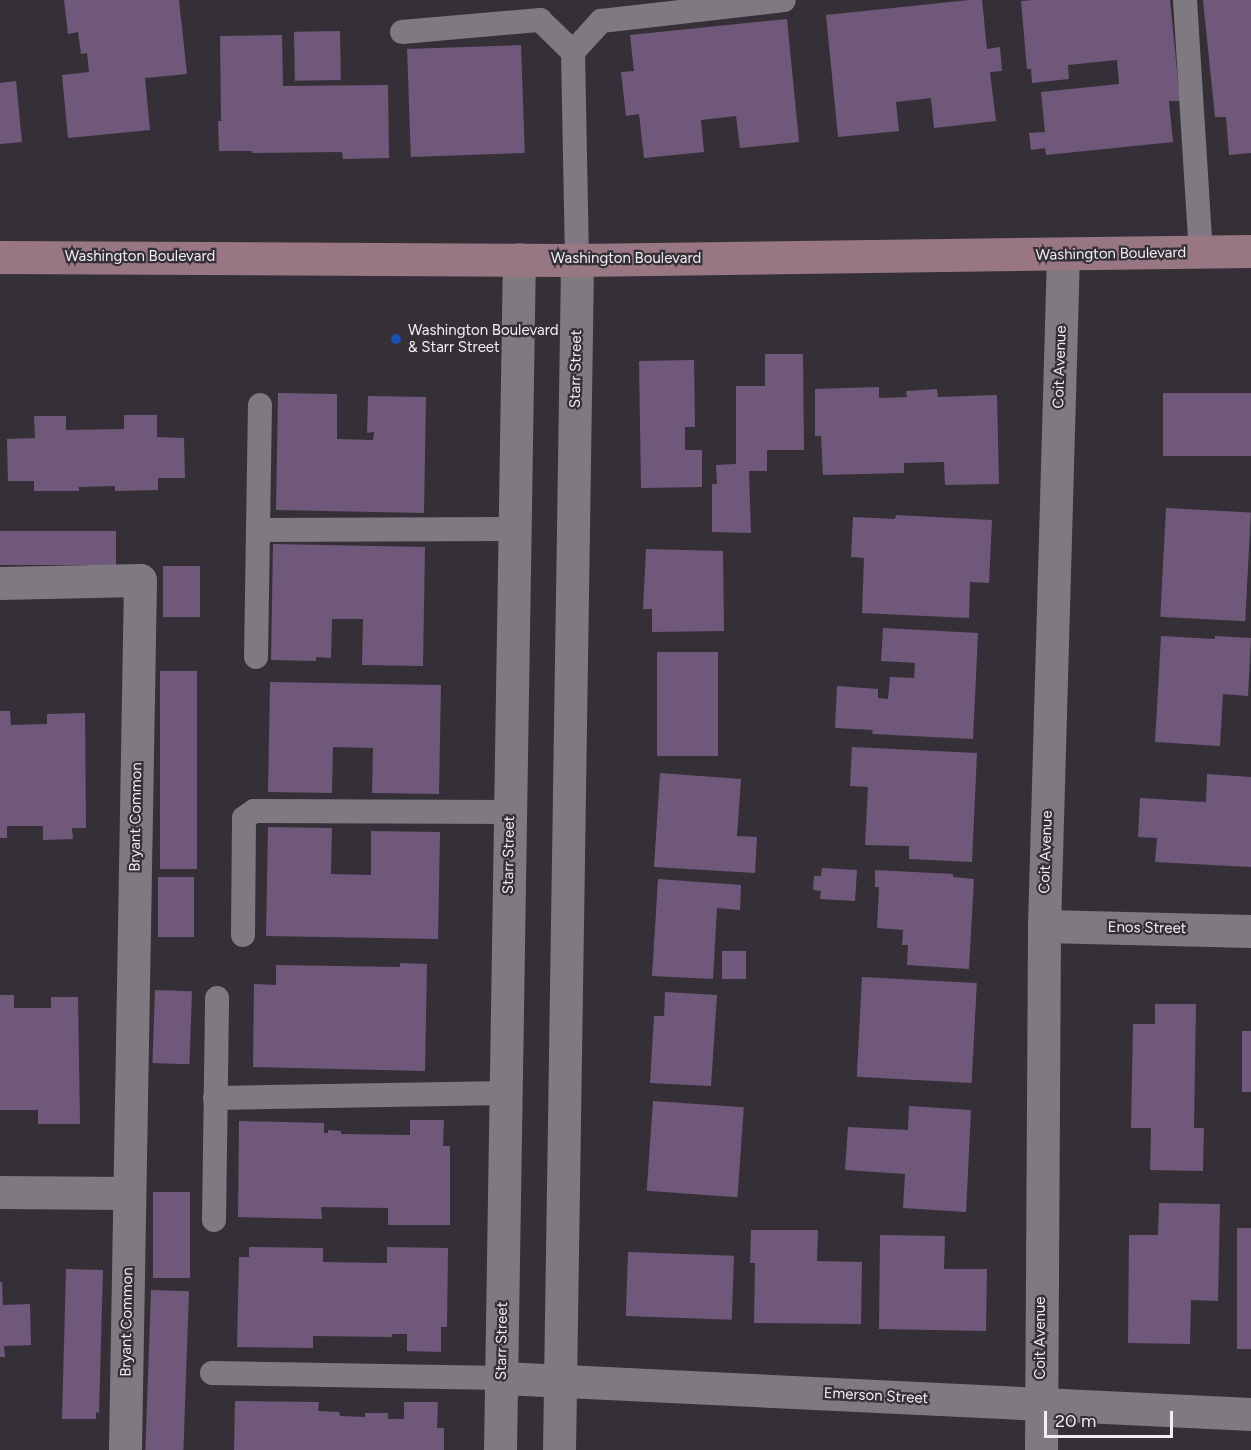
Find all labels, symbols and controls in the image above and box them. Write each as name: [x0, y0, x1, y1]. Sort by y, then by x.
street label: Washington Boulevard: [1036, 244, 1186, 264]
street label: Washington Boulevard: [65, 248, 215, 266]
street label: Washington Boulevard: [551, 250, 701, 268]
place label: Washington Boulevard & Starr Street: [408, 321, 559, 356]
street label: Coit Avenue: [1050, 325, 1070, 409]
street label: Starr Street: [566, 330, 586, 408]
marker: Washington Boulevard & Starr Street: [389, 332, 403, 346]
street label: Bryant Common: [126, 762, 146, 872]
street label: Coit Avenue: [1036, 810, 1056, 894]
street label: Starr Street: [499, 816, 519, 894]
street label: Enos Street: [1108, 918, 1186, 938]
street label: Bryant Common: [117, 1267, 137, 1377]
street label: Coit Avenue: [1032, 1296, 1050, 1380]
street label: Starr Street: [492, 1302, 512, 1380]
street label: Emerson Street: [823, 1384, 929, 1408]
scale bar: [1047, 1399, 1176, 1437]
text: 20 m: [1055, 1410, 1096, 1432]

